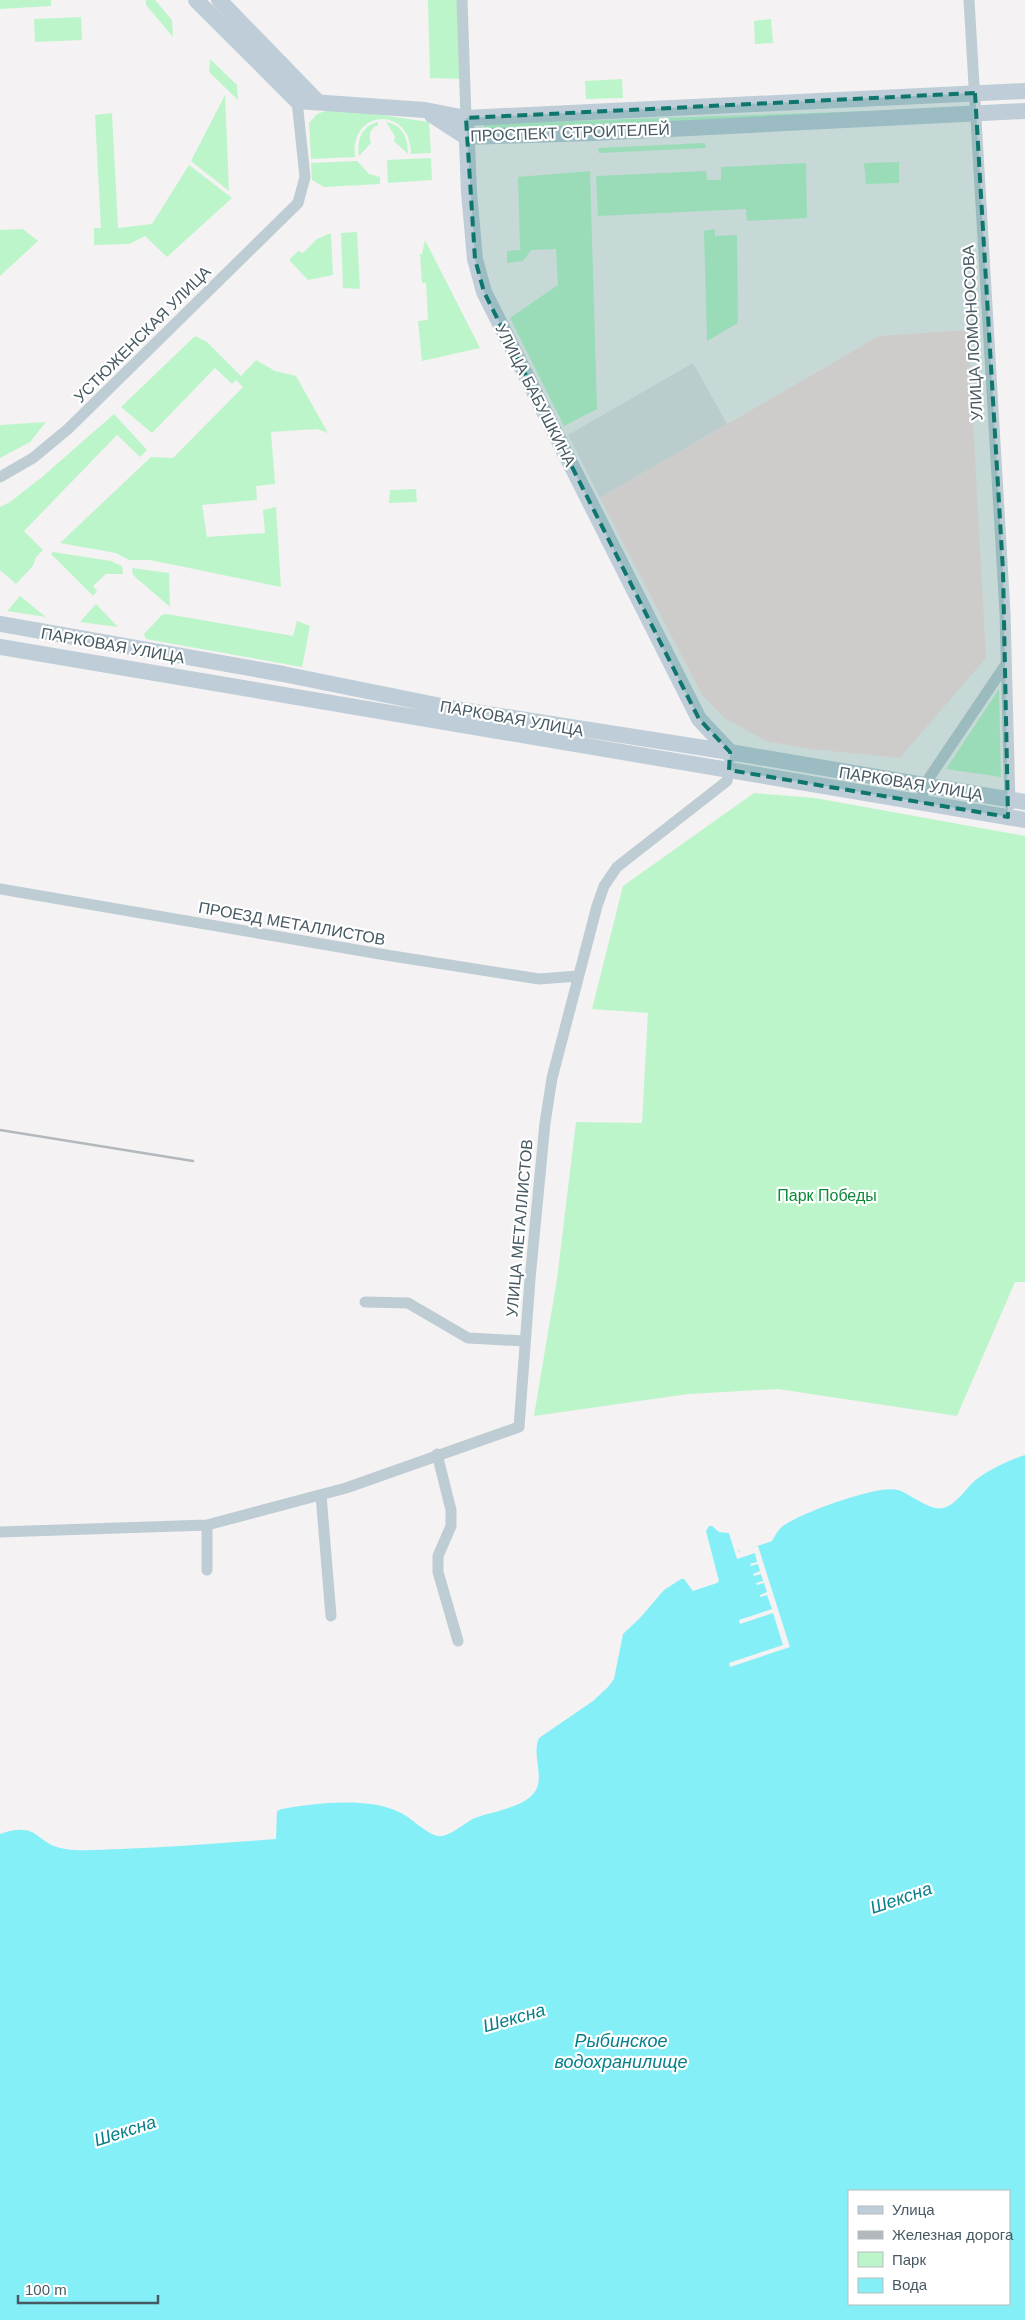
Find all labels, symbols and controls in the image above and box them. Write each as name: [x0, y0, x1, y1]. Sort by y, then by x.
street label: ПРОСПЕКТ СТРОИТЕЛЕЙ: [470, 120, 670, 144]
street label: УЛИЦА ЛОМОНОСОВА: [959, 244, 986, 421]
street label: УСТЮЖЕНСКАЯ УЛИЦА: [71, 263, 214, 406]
street label: УЛИЦА БАБУШКИНА: [492, 321, 579, 470]
street label: ПАРКОВАЯ УЛИЦА: [40, 624, 186, 667]
street label: ПАРКОВАЯ УЛИЦА: [439, 697, 585, 740]
street label: ПАРКОВАЯ УЛИЦА: [838, 764, 984, 803]
street label: ПРОЕЗД МЕТАЛЛИСТОВ: [197, 899, 387, 948]
street label: УЛИЦА МЕТАЛЛИСТОВ: [503, 1138, 536, 1318]
park label: Парк Победы: [777, 1187, 877, 1204]
water label: Шексна: [868, 1878, 934, 1918]
water label: Шексна: [481, 2000, 547, 2036]
water label: Рыбинское водохранилище: [554, 2031, 688, 2072]
water label: Шексна: [92, 2112, 158, 2150]
legend: [848, 2190, 1010, 2305]
text: Улица: [892, 2201, 935, 2218]
text: Железная дорога: [892, 2226, 1014, 2243]
text: Парк: [892, 2251, 926, 2268]
scale bar: [18, 2272, 158, 2304]
text: Вода: [892, 2276, 928, 2293]
text: 100 m: [25, 2281, 67, 2298]

